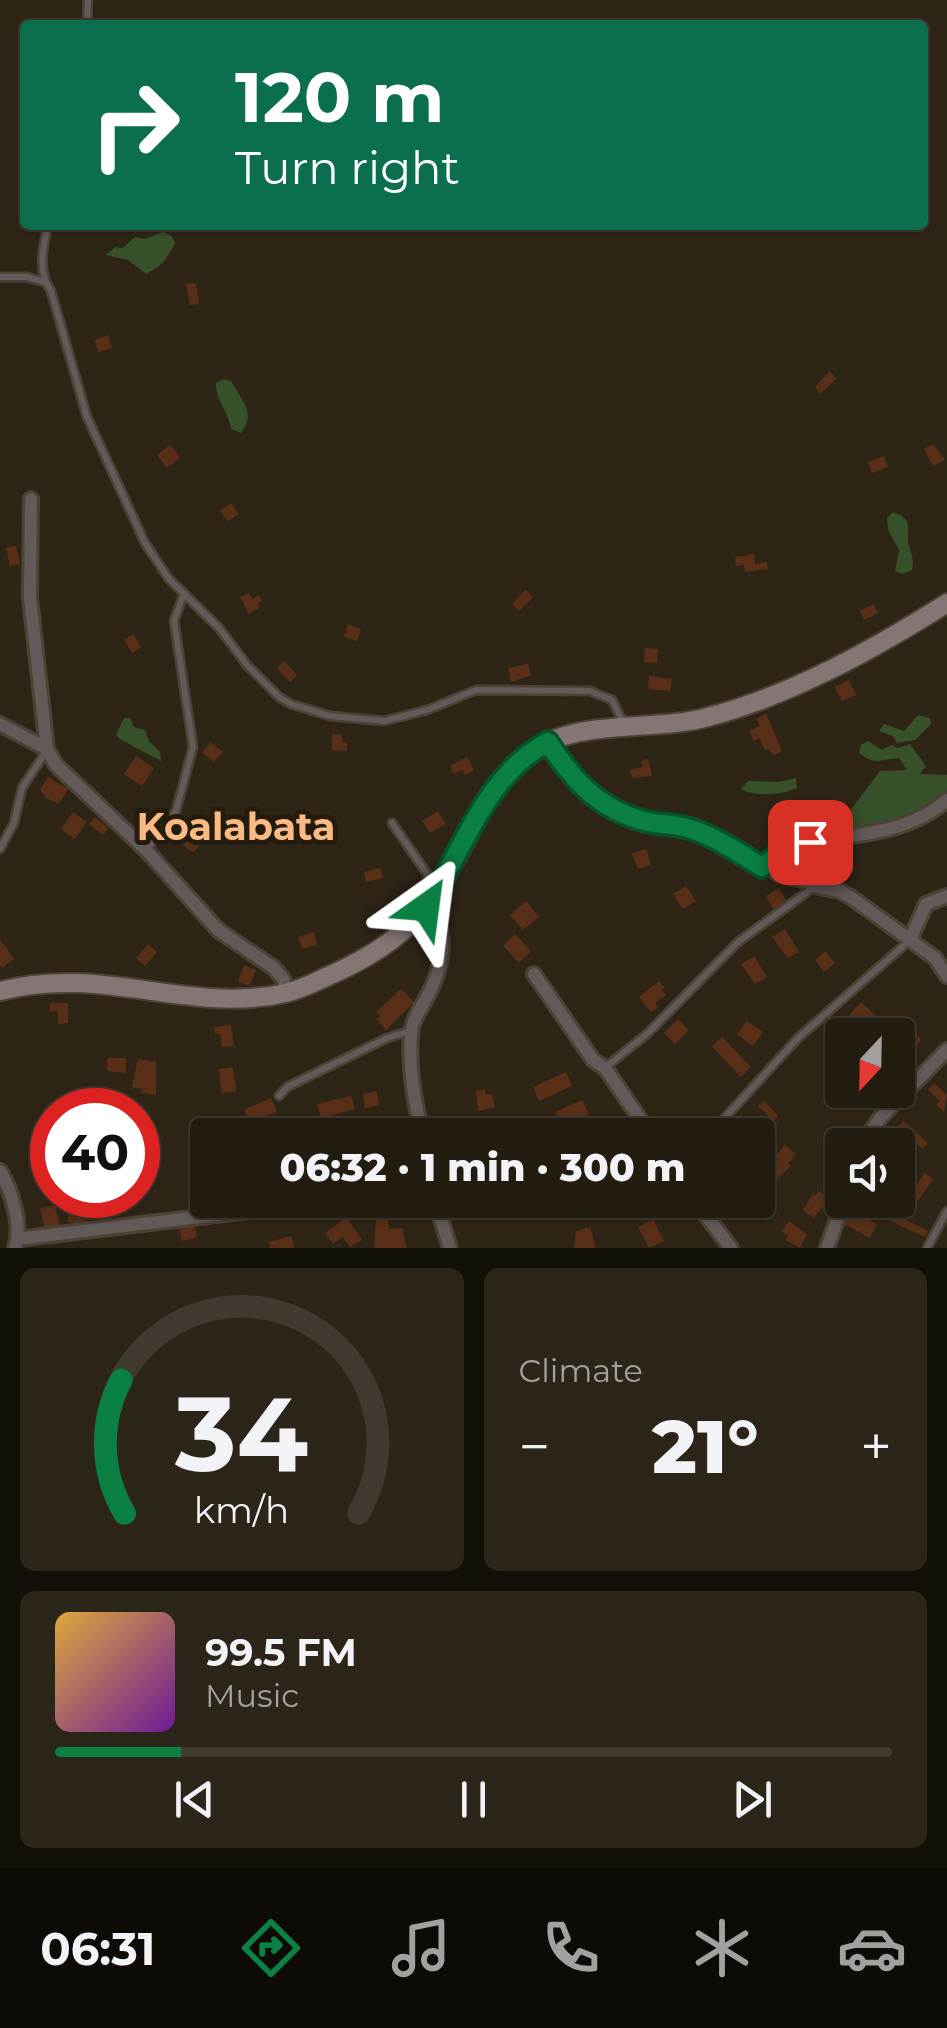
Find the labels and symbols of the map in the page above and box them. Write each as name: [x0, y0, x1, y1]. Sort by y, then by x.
pin: [768, 800, 853, 885]
district label: Koalabata: [137, 803, 335, 850]
position arrow: [374, 855, 478, 959]
north arrow: [825, 1018, 915, 1108]
speed limit sign: 40: [30, 1088, 160, 1218]

